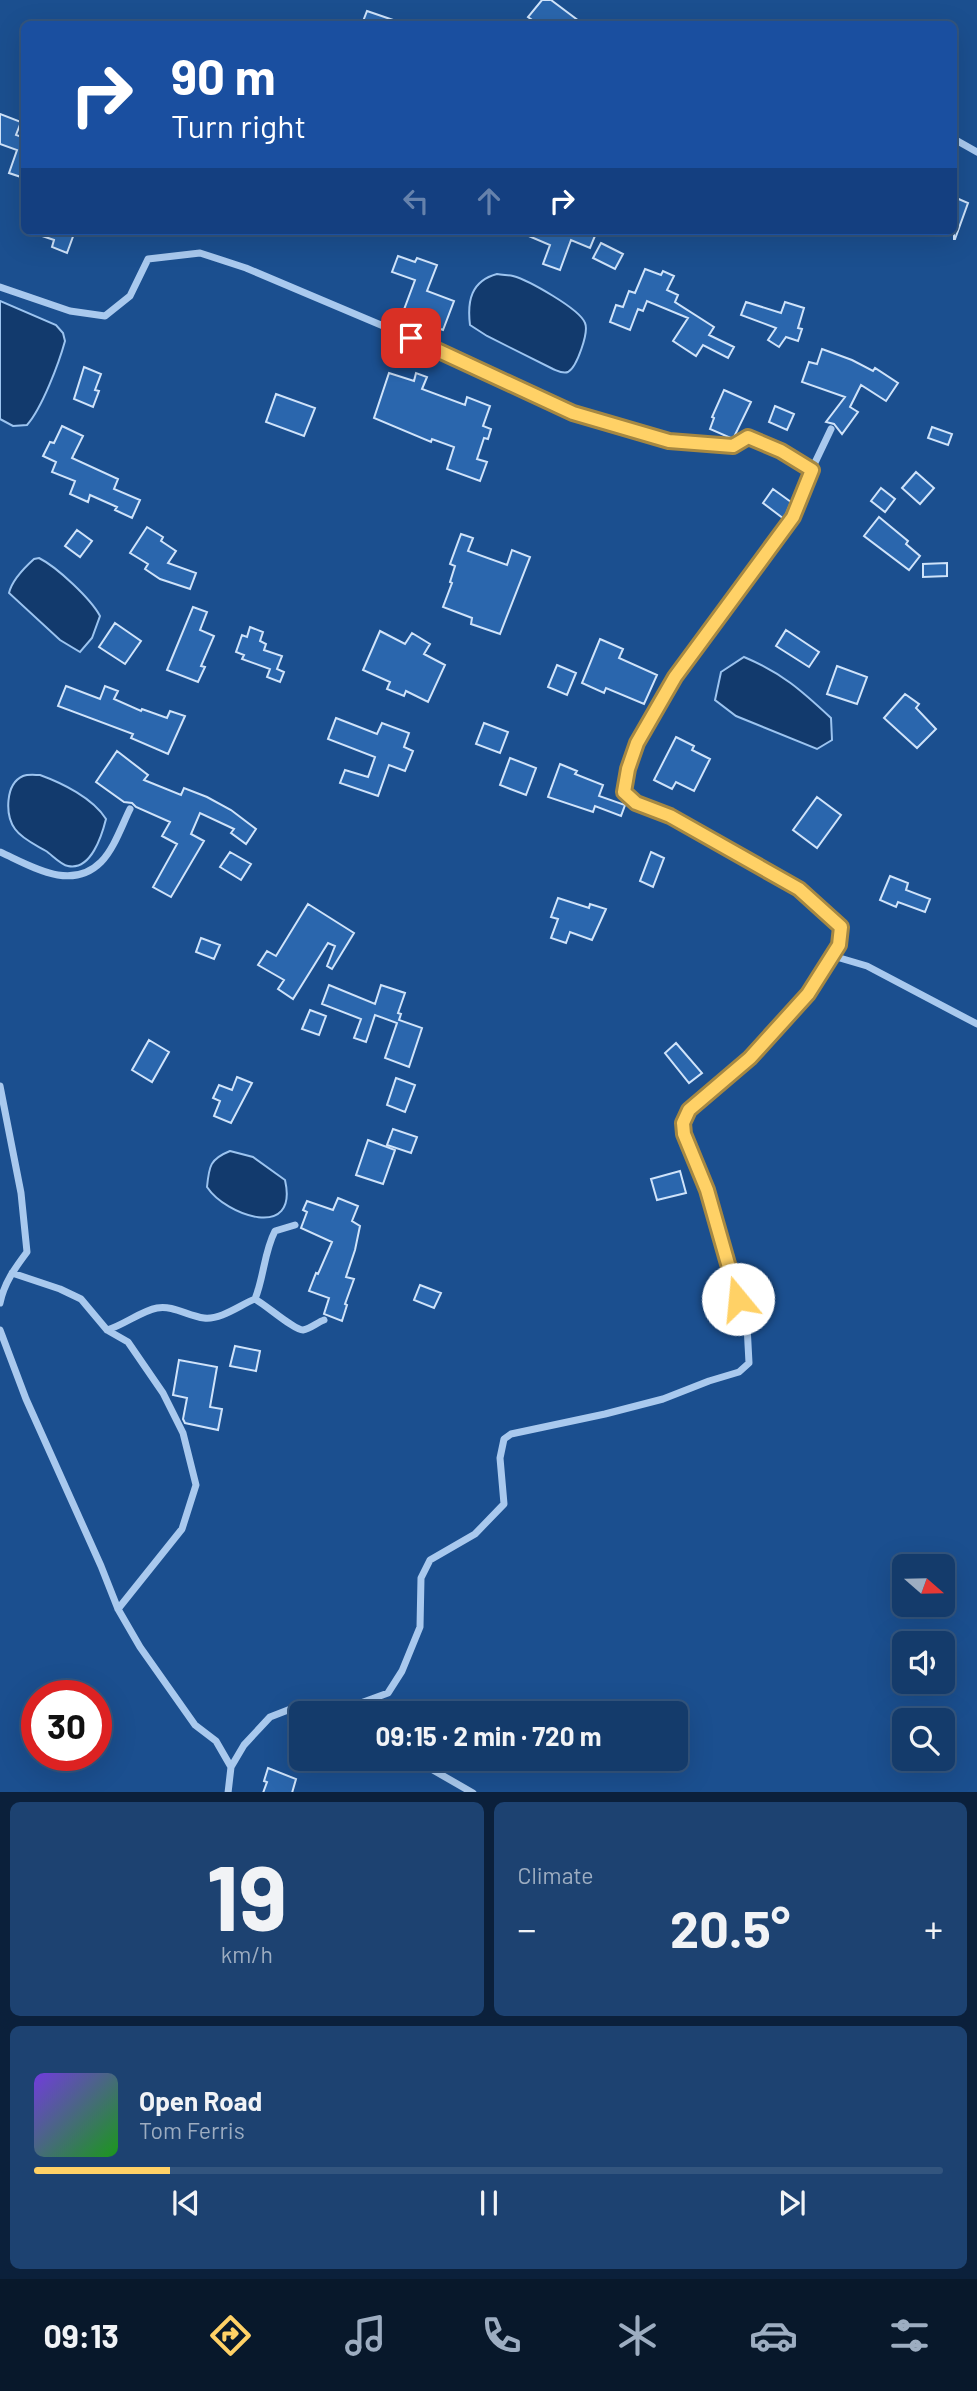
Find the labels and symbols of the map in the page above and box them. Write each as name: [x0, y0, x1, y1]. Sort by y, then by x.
pin: [381, 308, 441, 368]
position arrow: [701, 1262, 775, 1336]
north arrow: [892, 1554, 956, 1617]
speed limit sign: 30: [21, 1680, 112, 1771]

